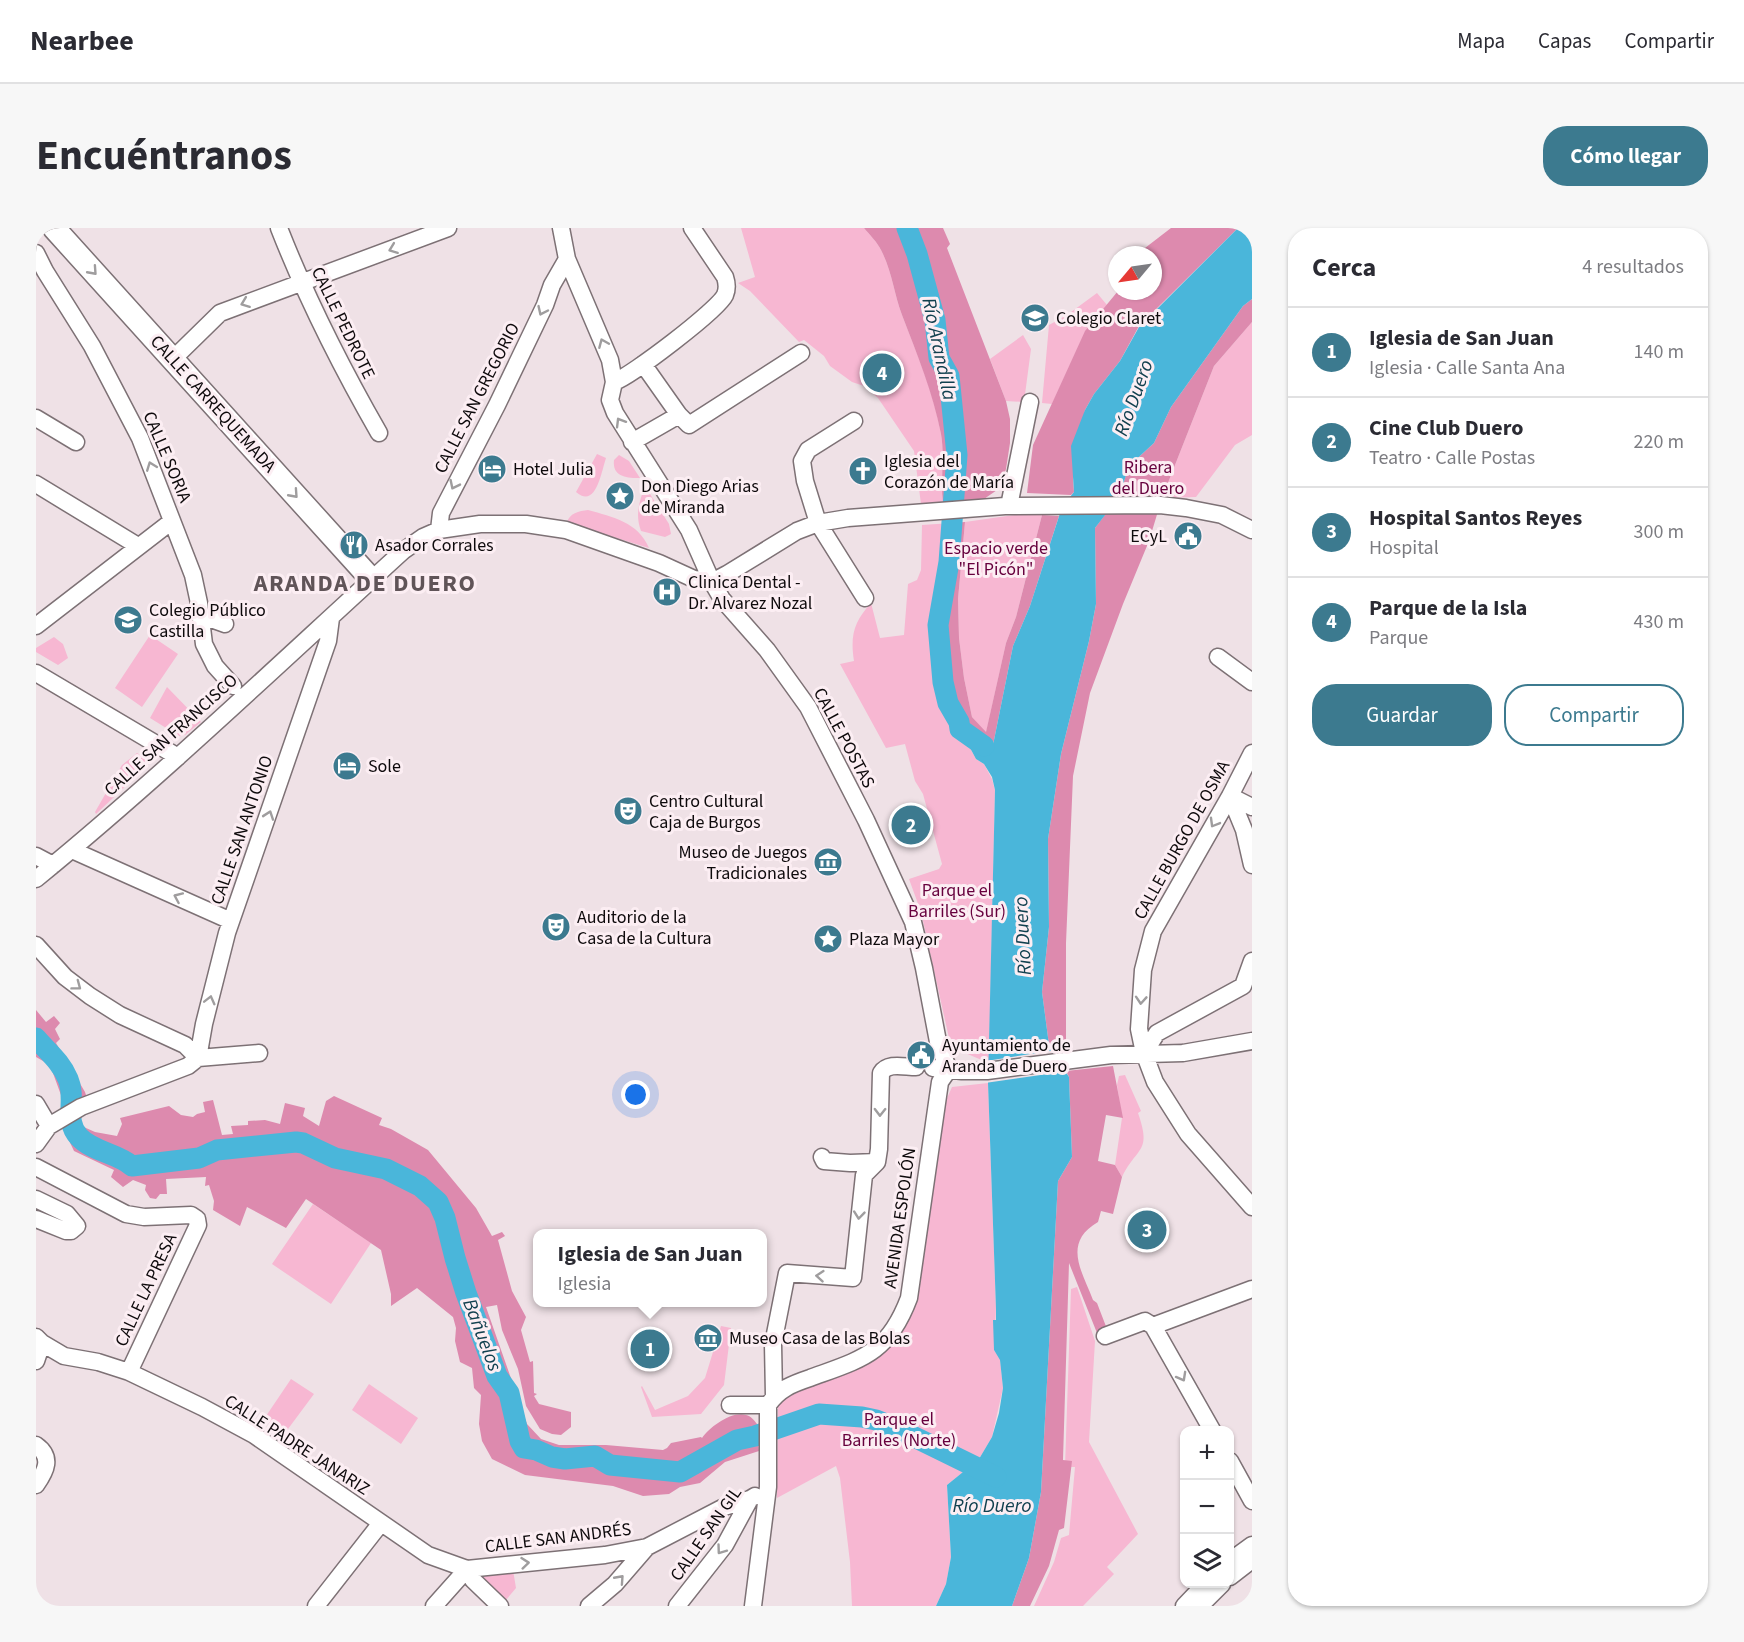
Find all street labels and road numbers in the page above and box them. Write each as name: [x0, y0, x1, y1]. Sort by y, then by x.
street label: CALLE PEDROTE: [305, 263, 381, 383]
street label: CALLE SAN GREGORIO: [428, 318, 526, 478]
street label: CALLE CARREQUEMADA: [144, 330, 282, 478]
street label: CALLE SORIA: [137, 407, 198, 507]
street label: CALLE SAN FRANCISCO: [99, 668, 243, 802]
street label: CALLE POSTAS: [807, 683, 881, 793]
street label: CALLE SAN ANTONIO: [205, 752, 279, 908]
street label: CALLE BURGO DE OSMA: [1128, 756, 1236, 924]
street label: AVENIDA ESPOLÓN: [878, 1146, 922, 1290]
street label: CALLE LA PRESA: [109, 1229, 183, 1351]
street label: CALLE PADRE JANARIZ: [219, 1389, 375, 1501]
street label: CALLE SAN GIL: [664, 1482, 748, 1586]
street label: CALLE SAN ANDRÉS: [483, 1517, 633, 1559]

